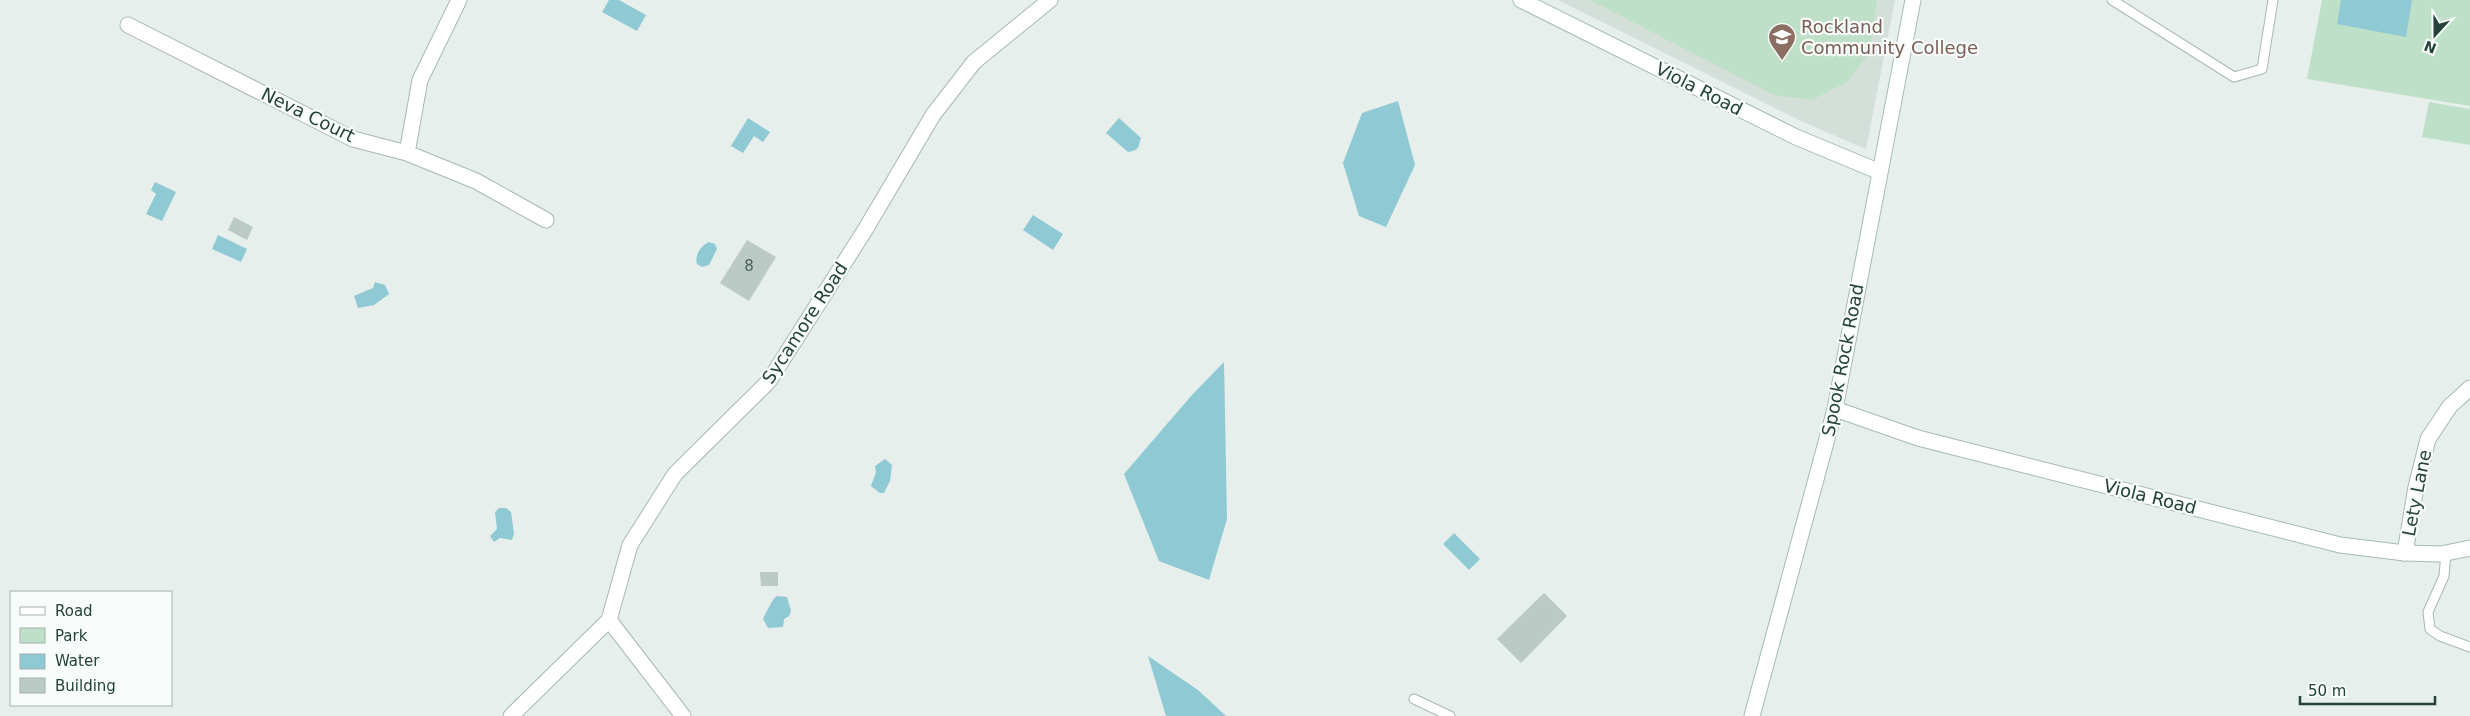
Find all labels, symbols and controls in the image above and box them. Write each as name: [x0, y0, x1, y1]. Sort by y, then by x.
north arrow: [2410, 10, 2460, 60]
place label: Rockland Community College: [1801, 16, 1978, 58]
school or university icon: Rockland Community College: [1767, 22, 1797, 61]
text: N: [2422, 38, 2439, 57]
street label: Viola Road: [1652, 58, 1746, 119]
street label: Neva Court: [258, 83, 358, 146]
house number: 8: [744, 257, 754, 275]
street label: Sycamore Road: [758, 258, 852, 387]
street label: Spook Rock Road: [1817, 282, 1868, 438]
street label: Lety Lane: [2398, 448, 2435, 538]
street label: Viola Road: [2102, 475, 2199, 518]
legend: [10, 591, 172, 706]
text: Road: [55, 602, 93, 620]
text: Park: [55, 627, 88, 645]
text: Water: [55, 652, 100, 670]
scale bar: [2300, 674, 2435, 706]
text: Building: [55, 677, 116, 695]
text: 50 m: [2308, 682, 2346, 700]

